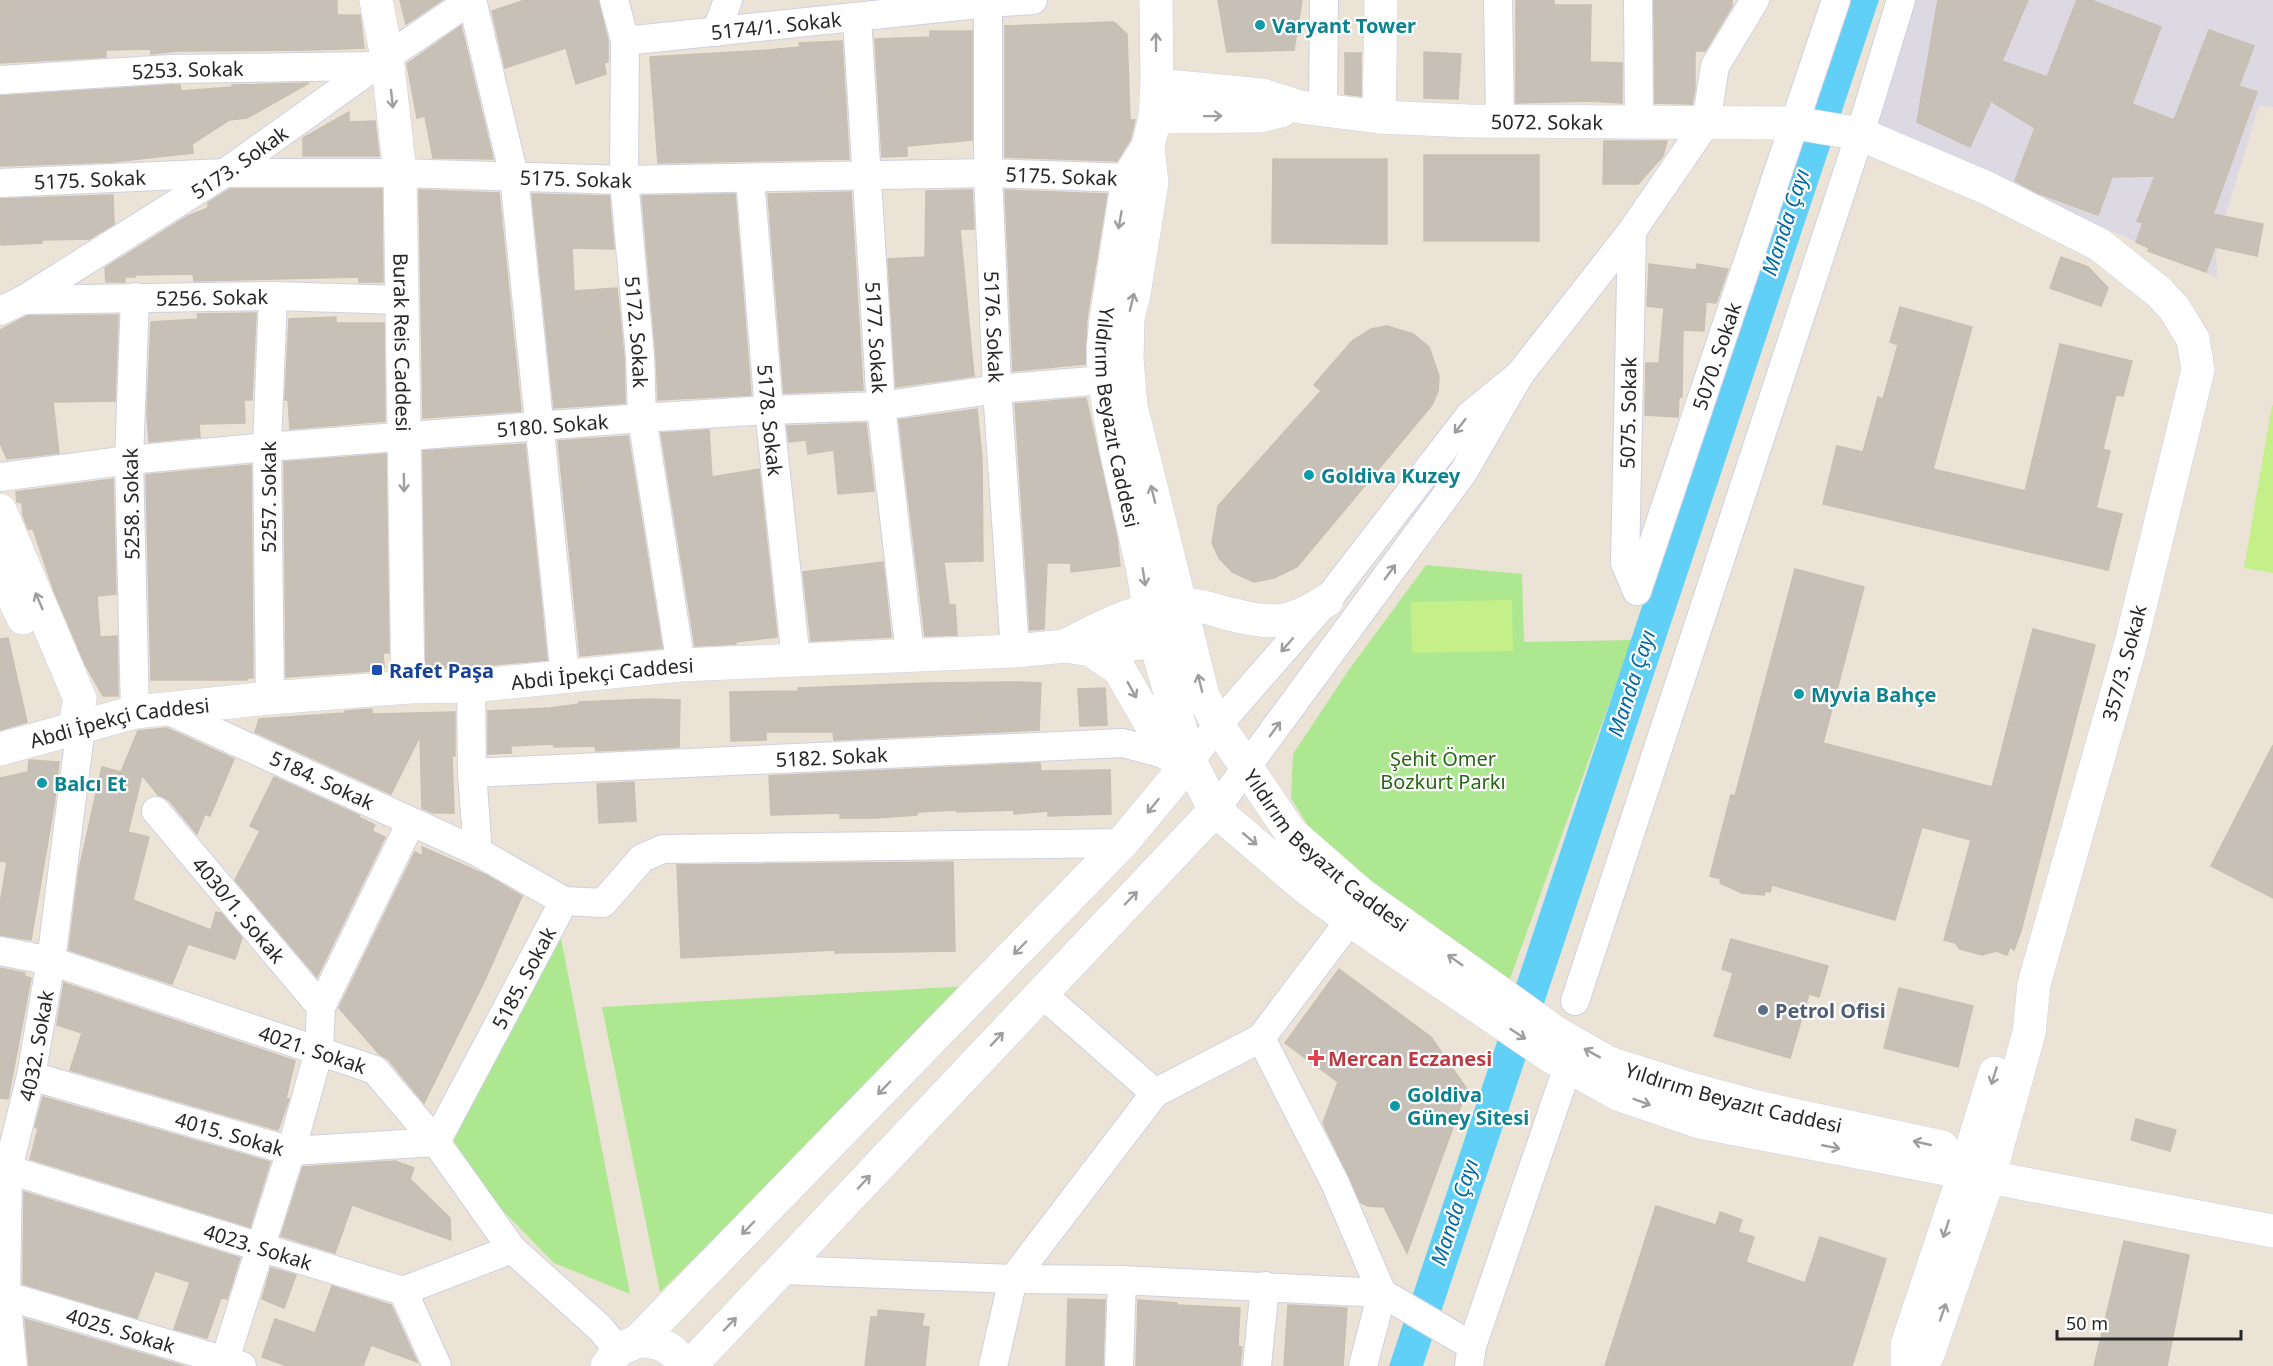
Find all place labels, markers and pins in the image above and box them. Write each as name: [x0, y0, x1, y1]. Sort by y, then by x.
place label: Varyant Tower: [1272, 12, 1416, 39]
marker: Varyant Tower: [1253, 18, 1267, 32]
place label: Goldiva Kuzey: [1321, 462, 1461, 489]
marker: Goldiva Kuzey: [1302, 468, 1316, 482]
place label: Rafet Paşa: [389, 657, 494, 684]
marker: Rafet Paşa: [370, 663, 384, 677]
place label: Myvia Bahçe: [1811, 681, 1936, 708]
marker: Myvia Bahçe: [1792, 687, 1806, 701]
place label: Balcı Et: [54, 770, 127, 797]
marker: Balcı Et: [35, 776, 49, 790]
place label: Petrol Ofisi: [1775, 997, 1886, 1024]
marker: Petrol Ofisi: [1756, 1003, 1770, 1017]
place label: Mercan Eczanesi: [1328, 1045, 1492, 1072]
marker: Mercan Eczanesi: [1309, 1051, 1323, 1065]
place label: Goldiva Güney Sitesi: [1407, 1081, 1529, 1131]
marker: Goldiva Güney Sitesi: [1388, 1099, 1402, 1113]

